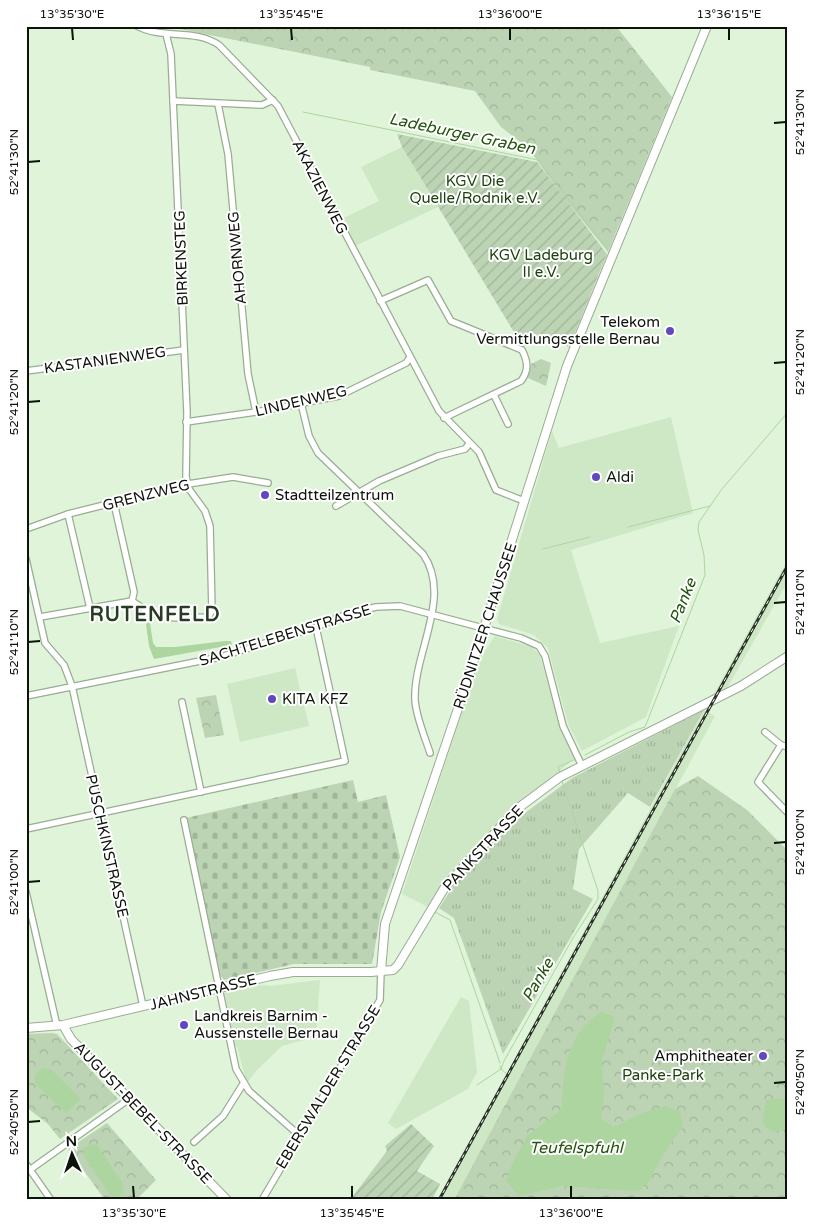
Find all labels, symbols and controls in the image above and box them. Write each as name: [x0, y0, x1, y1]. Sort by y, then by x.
text: 13°35'30"E: [39, 7, 105, 21]
text: 13°35'45"E: [258, 7, 324, 21]
text: 13°36'00"E: [477, 7, 543, 21]
text: 13°36'15"E: [696, 7, 762, 21]
text: 52°41'30"N: [793, 89, 807, 155]
water label: Ladeburger Graben: [387, 109, 538, 159]
text: 52°41'30"N: [7, 129, 21, 195]
street label: AKAZIENWEG: [288, 137, 352, 237]
park label: KGV Die Quelle/Rodnik e.V.: [409, 172, 541, 207]
street label: BIRKENSTEG: [170, 210, 192, 306]
street label: AHORNWEG: [224, 211, 250, 305]
park label: KGV Ladeburg II e.V.: [489, 246, 593, 281]
place label: Telekom Vermittlungsstelle Bernau: [476, 313, 660, 348]
marker: Telekom Vermittlungsstelle Bernau: [664, 325, 676, 337]
text: 52°41'20"N: [793, 329, 807, 395]
street label: KASTANIENWEG: [43, 343, 167, 377]
text: 52°41'20"N: [7, 369, 21, 435]
street label: LINDENWEG: [253, 382, 349, 420]
place label: Aldi: [606, 468, 634, 486]
marker: Aldi: [590, 471, 602, 483]
street label: GRENZWEG: [101, 475, 191, 515]
place label: Stadtteilzentrum: [275, 486, 394, 504]
marker: Stadtteilzentrum: [259, 489, 271, 501]
street label: RÜDNITZER CHAUSSEE: [450, 540, 520, 712]
text: 52°41'10"N: [793, 569, 807, 635]
water label: Panke: [665, 575, 701, 626]
street label: SACHTELEBENSTRASSE: [197, 600, 373, 670]
district label: RUTENFELD: [90, 603, 220, 627]
text: 52°41'10"N: [7, 609, 21, 675]
place label: KITA KFZ: [282, 690, 348, 708]
marker: KITA KFZ: [266, 693, 278, 705]
street label: PUSCHKINSTRASSE: [82, 773, 132, 919]
street label: PANKSTRASSE: [439, 801, 527, 895]
text: 52°41'00"N: [793, 809, 807, 875]
text: 52°41'00"N: [7, 849, 21, 915]
water label: Panke: [518, 954, 559, 1005]
street label: JAHNSTRASSE: [148, 970, 258, 1014]
street label: EBERSWALDER STRASSE: [272, 1002, 384, 1172]
place label: Landkreis Barnim - Aussenstelle Bernau: [194, 1007, 338, 1042]
marker: Landkreis Barnim - Aussenstelle Bernau: [178, 1019, 190, 1031]
street label: AUGUST-BEBEL-STRASSE: [70, 1038, 216, 1188]
place label: Amphitheater: [654, 1047, 753, 1065]
text: 52°40'50"N: [793, 1049, 807, 1115]
marker: Amphitheater: [757, 1050, 769, 1062]
park label: Panke-Park: [622, 1066, 704, 1084]
text: 52°40'50"N: [7, 1089, 21, 1155]
north arrow: [48, 1128, 98, 1178]
text: N: [65, 1133, 77, 1150]
water label: Teufelspfuhl: [529, 1138, 625, 1158]
text: 13°35'30"E: [101, 1206, 167, 1220]
text: 13°35'45"E: [319, 1206, 385, 1220]
text: 13°36'00"E: [538, 1206, 604, 1220]

